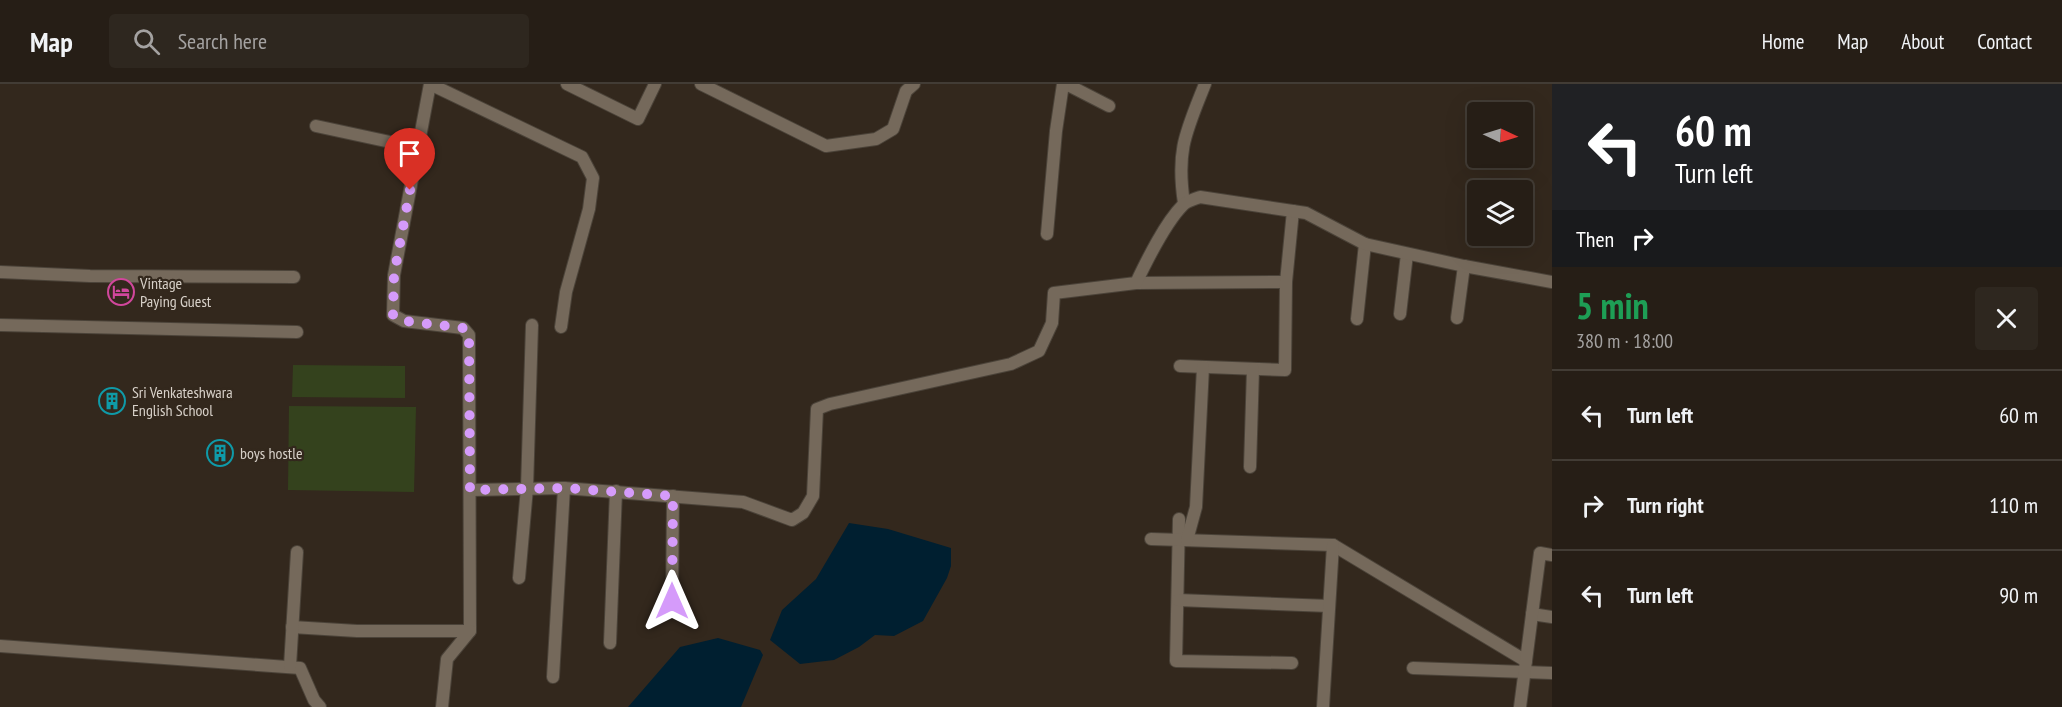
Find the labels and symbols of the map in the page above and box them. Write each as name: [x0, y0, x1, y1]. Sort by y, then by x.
north arrow: [1467, 102, 1533, 168]
pin: [384, 128, 435, 190]
place label: Vintage Paying Guest: [139, 273, 212, 311]
hotel icon: Vintage Paying Guest: [106, 277, 136, 307]
place label: Sri Venkateshwara English School: [132, 382, 233, 420]
building icon: Sri Venkateshwara English School: [97, 386, 127, 416]
building icon: boys hostle: [205, 438, 235, 468]
place label: boys hostle: [240, 443, 303, 463]
position arrow: [640, 569, 704, 633]

